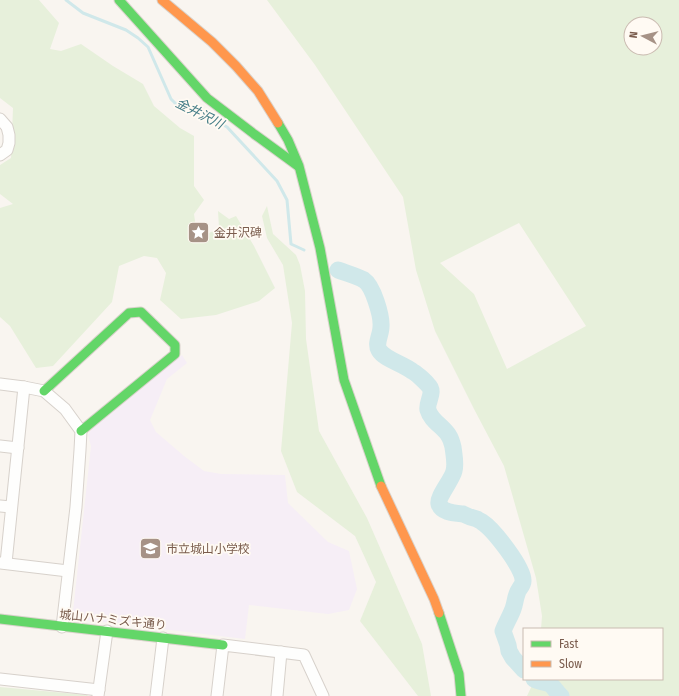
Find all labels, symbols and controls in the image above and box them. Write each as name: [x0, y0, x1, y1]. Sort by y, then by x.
north arrow: [623, 16, 663, 56]
text: N: [627, 31, 640, 39]
water label: 金井沢川: [173, 95, 228, 133]
place icon: 金井沢碑: [186, 220, 212, 246]
place label: 金井沢碑: [214, 226, 262, 240]
school or university icon: 市立城山小学校: [138, 536, 164, 562]
place label: 市立城山小学校: [166, 542, 250, 556]
street label: 城山ハナミズキ通り: [59, 607, 167, 633]
legend: [523, 628, 663, 680]
text: Fast: [559, 637, 578, 651]
text: Slow: [559, 657, 582, 671]

